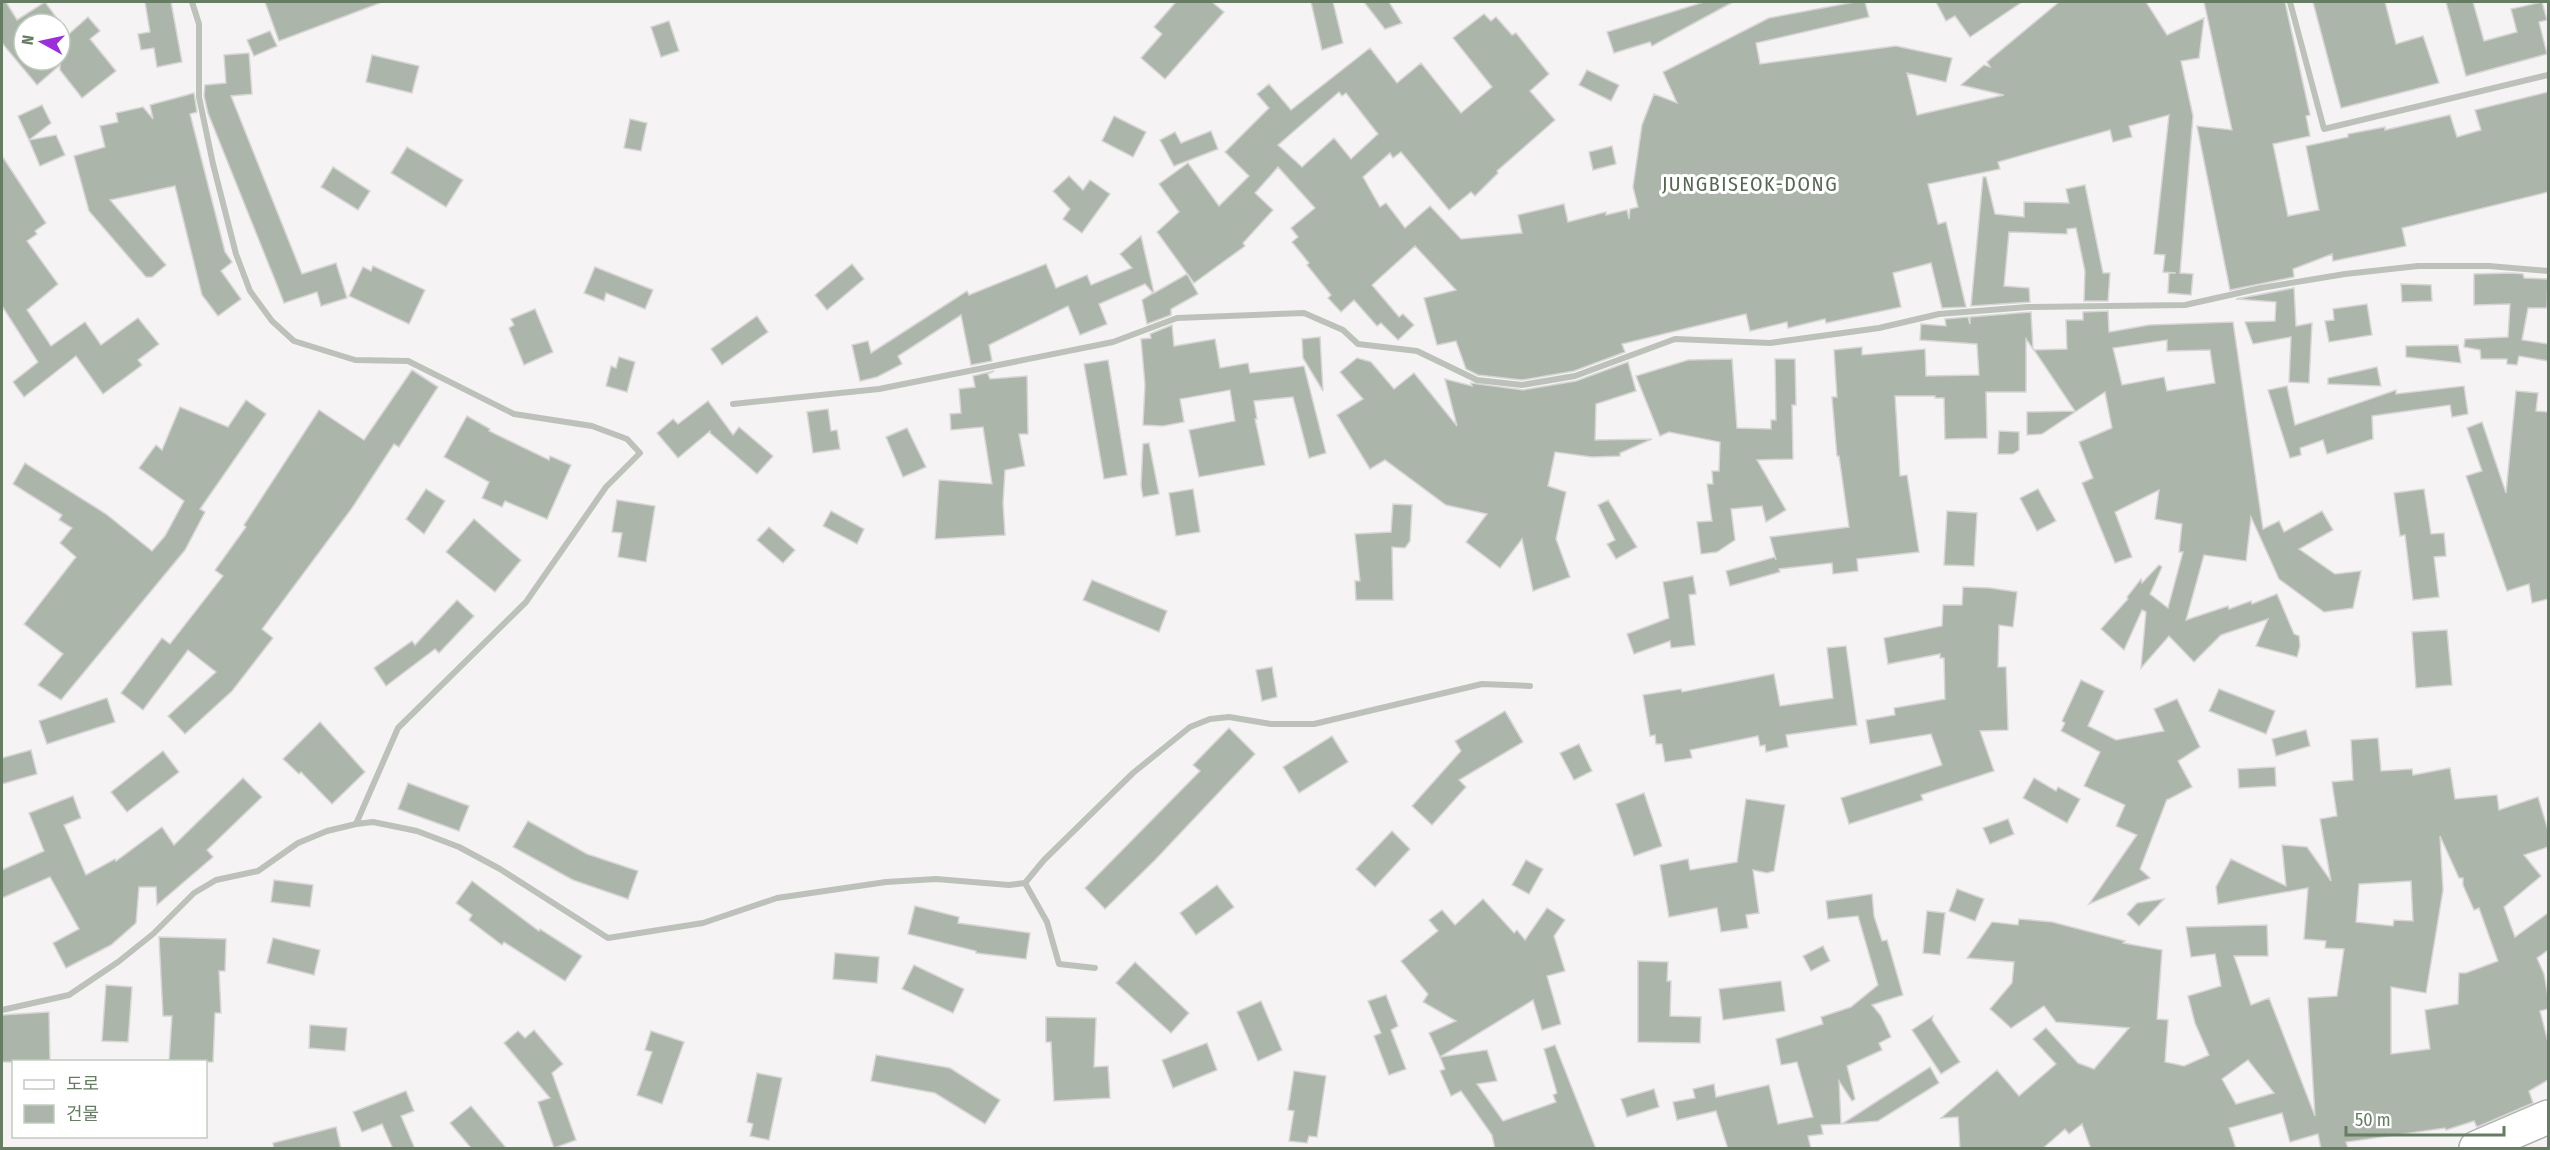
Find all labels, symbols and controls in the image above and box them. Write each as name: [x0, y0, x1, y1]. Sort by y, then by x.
north arrow: [12, 12, 72, 72]
text: N: [18, 34, 38, 46]
district label: JUNGBISEOK-DONG: [1662, 172, 1838, 196]
legend: [12, 1060, 207, 1138]
text: 도로: [66, 1073, 99, 1095]
scale bar: [2346, 1099, 2504, 1137]
text: 건물: [66, 1103, 99, 1125]
text: 50 m: [2355, 1109, 2391, 1131]

